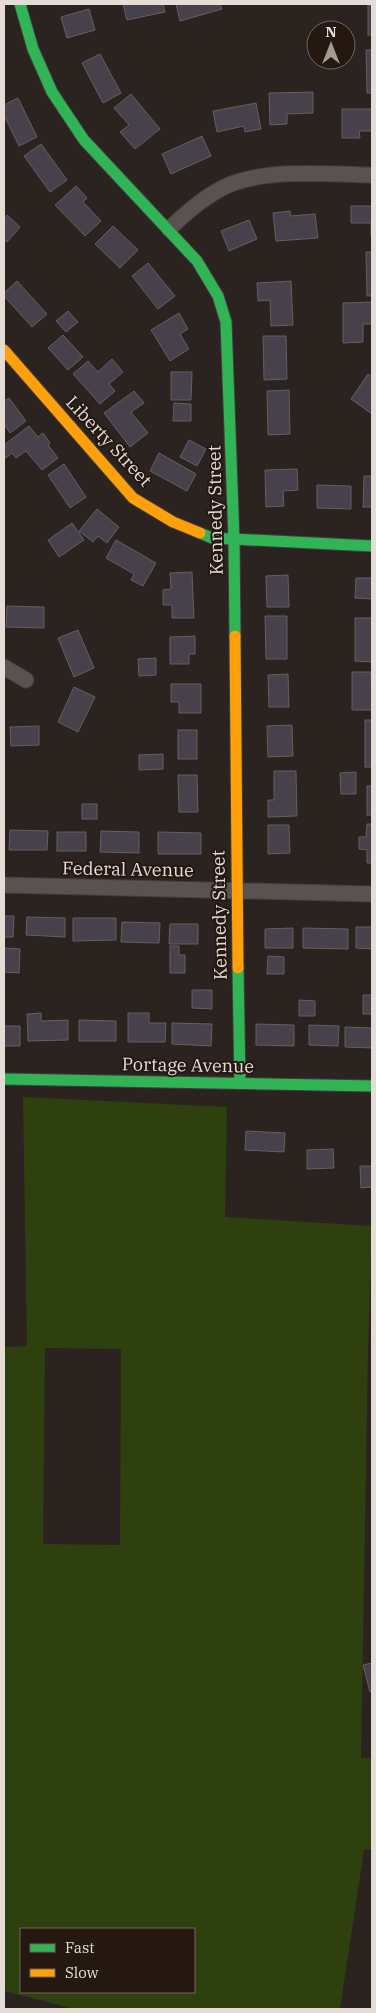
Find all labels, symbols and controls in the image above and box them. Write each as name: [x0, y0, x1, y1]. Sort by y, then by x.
north arrow: [306, 20, 356, 70]
text: N: [325, 23, 337, 41]
street label: Liberty Street: [61, 391, 157, 491]
street label: Kennedy Street: [202, 445, 228, 575]
street label: Kennedy Street: [206, 850, 232, 980]
street label: Federal Avenue: [62, 856, 194, 882]
street label: Portage Avenue: [122, 1052, 254, 1078]
legend: [20, 1928, 195, 1993]
text: Fast: [65, 1938, 95, 1957]
text: Slow: [65, 1963, 99, 1982]

